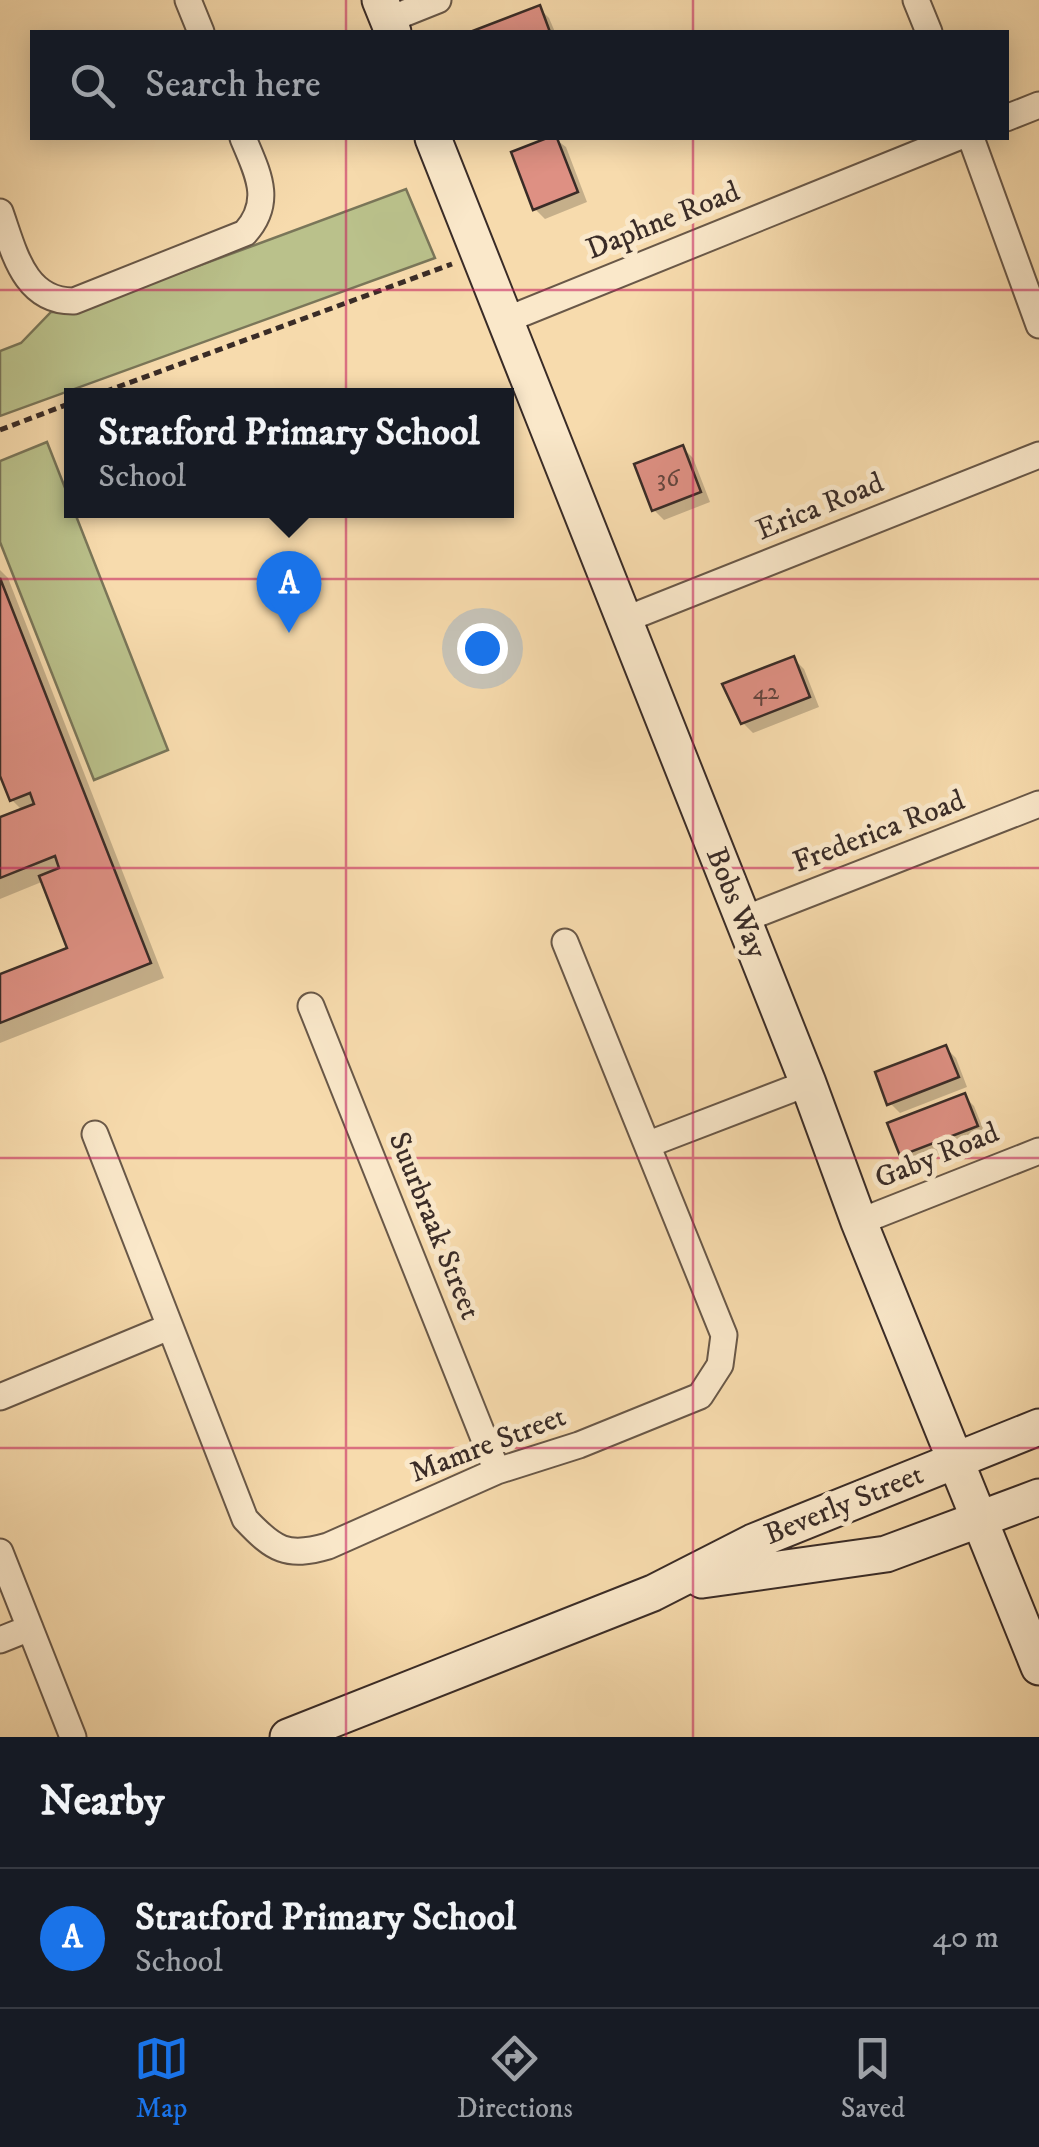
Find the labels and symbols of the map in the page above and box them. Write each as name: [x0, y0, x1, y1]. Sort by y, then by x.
street label: Daphne Road: [581, 173, 745, 269]
house number: 36: [657, 463, 680, 494]
street label: Erica Road: [751, 465, 889, 549]
pin: A: [256, 550, 322, 633]
your location: [457, 623, 508, 674]
house number: 42: [753, 676, 780, 707]
street label: Frederica Road: [788, 782, 970, 882]
street label: Bobs Way: [697, 842, 775, 965]
street label: Gaby Road: [870, 1114, 1004, 1198]
street label: Suurbraak Street: [380, 1127, 488, 1325]
street label: Mamre Street: [405, 1398, 571, 1492]
street label: Beverly Street: [759, 1456, 929, 1554]

